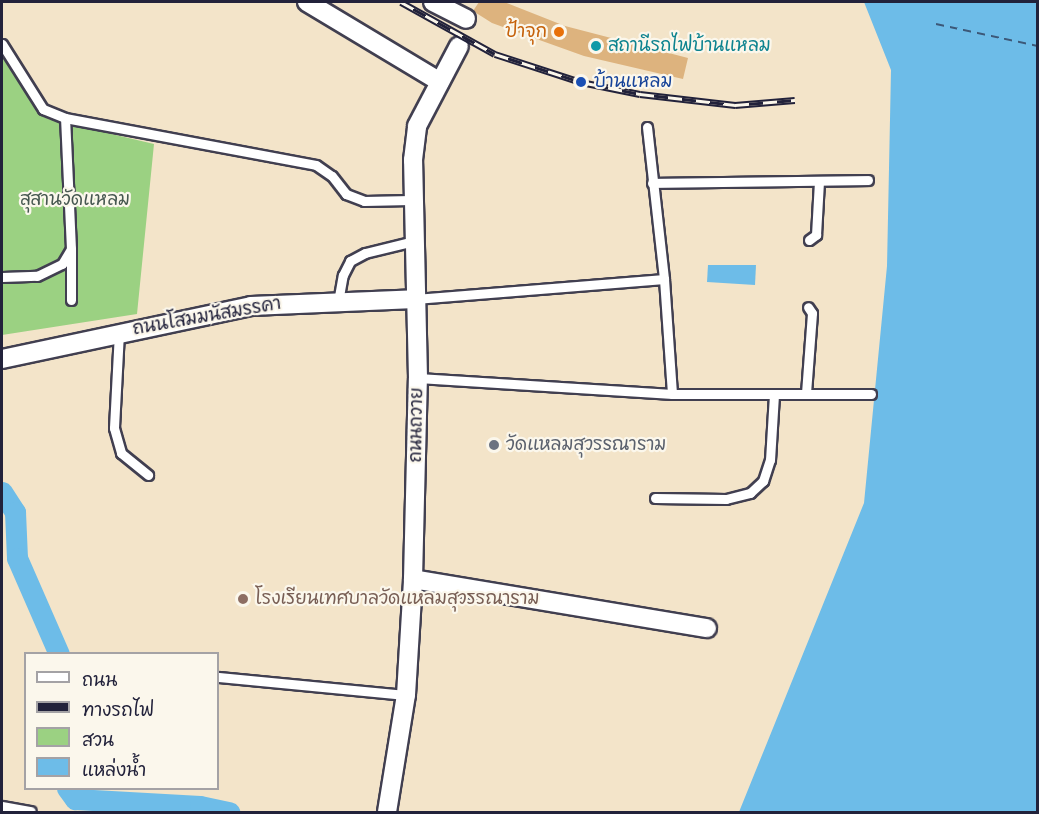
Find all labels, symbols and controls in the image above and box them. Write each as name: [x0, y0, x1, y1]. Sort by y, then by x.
place label: ป้าจุก: [505, 21, 547, 43]
marker: ป้าจุก: [552, 25, 566, 39]
place label: สถานีรถไฟบ้านแหลม: [608, 35, 771, 57]
marker: สถานีรถไฟบ้านแหลม: [589, 39, 603, 53]
place label: บ้านแหลม: [594, 71, 672, 93]
marker: บ้านแหลม: [572, 73, 590, 91]
park label: สุสานวัดแหลม: [20, 189, 130, 211]
street label: ถนนโสมมนัสมรรคา: [131, 293, 283, 341]
street label: ถนนถวาย: [406, 387, 428, 463]
place label: วัดแหลมสุวรรณาราม: [506, 434, 666, 456]
marker: วัดแหลมสุวรรณาราม: [487, 438, 501, 452]
place label: โรงเรียนเทศบาลวัดแหลมสุวรรณาราม: [255, 588, 540, 610]
marker: โรงเรียนเทศบาลวัดแหลมสุวรรณาราม: [236, 592, 250, 606]
legend: [24, 652, 219, 790]
text: ถนน: [82, 670, 117, 691]
text: ทางรถไฟ: [82, 700, 154, 721]
text: สวน: [82, 730, 114, 751]
text: แหล่งน้ำ: [82, 760, 146, 781]

